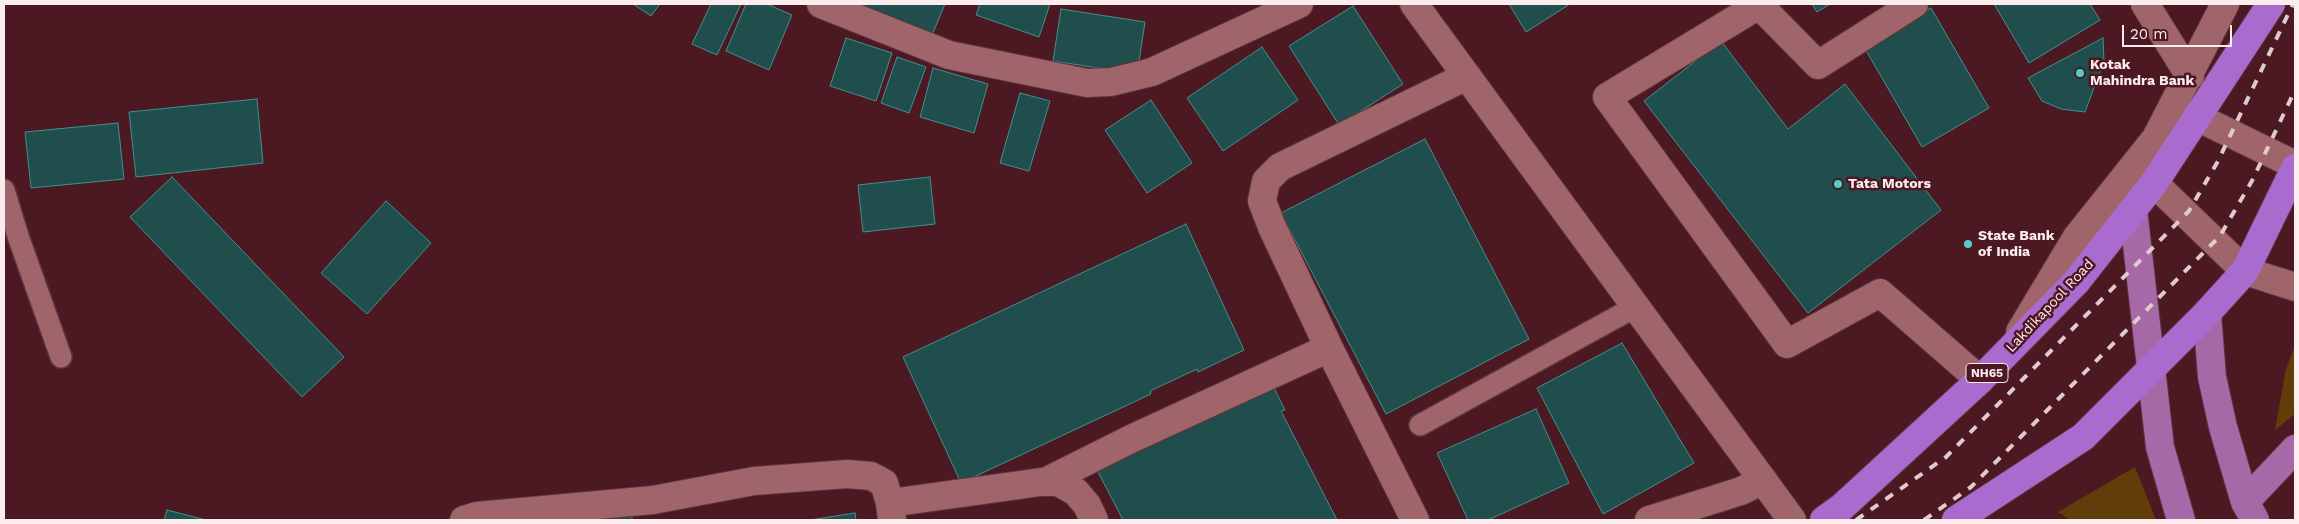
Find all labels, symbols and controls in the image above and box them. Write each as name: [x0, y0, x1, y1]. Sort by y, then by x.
scale bar: [2124, 15, 2234, 47]
text: 20 m: [2130, 25, 2168, 43]
place label: Kotak Mahindra Bank: [2090, 57, 2194, 90]
marker: Kotak Mahindra Bank: [2074, 67, 2086, 79]
place label: Tata Motors: [1848, 176, 1931, 192]
marker: Tata Motors: [1832, 178, 1844, 190]
place label: State Bank of India: [1978, 228, 2054, 260]
marker: State Bank of India: [1962, 238, 1974, 250]
street label: Lakdikapool Road: [2003, 256, 2097, 356]
road number: NH65: [1966, 363, 2008, 382]

